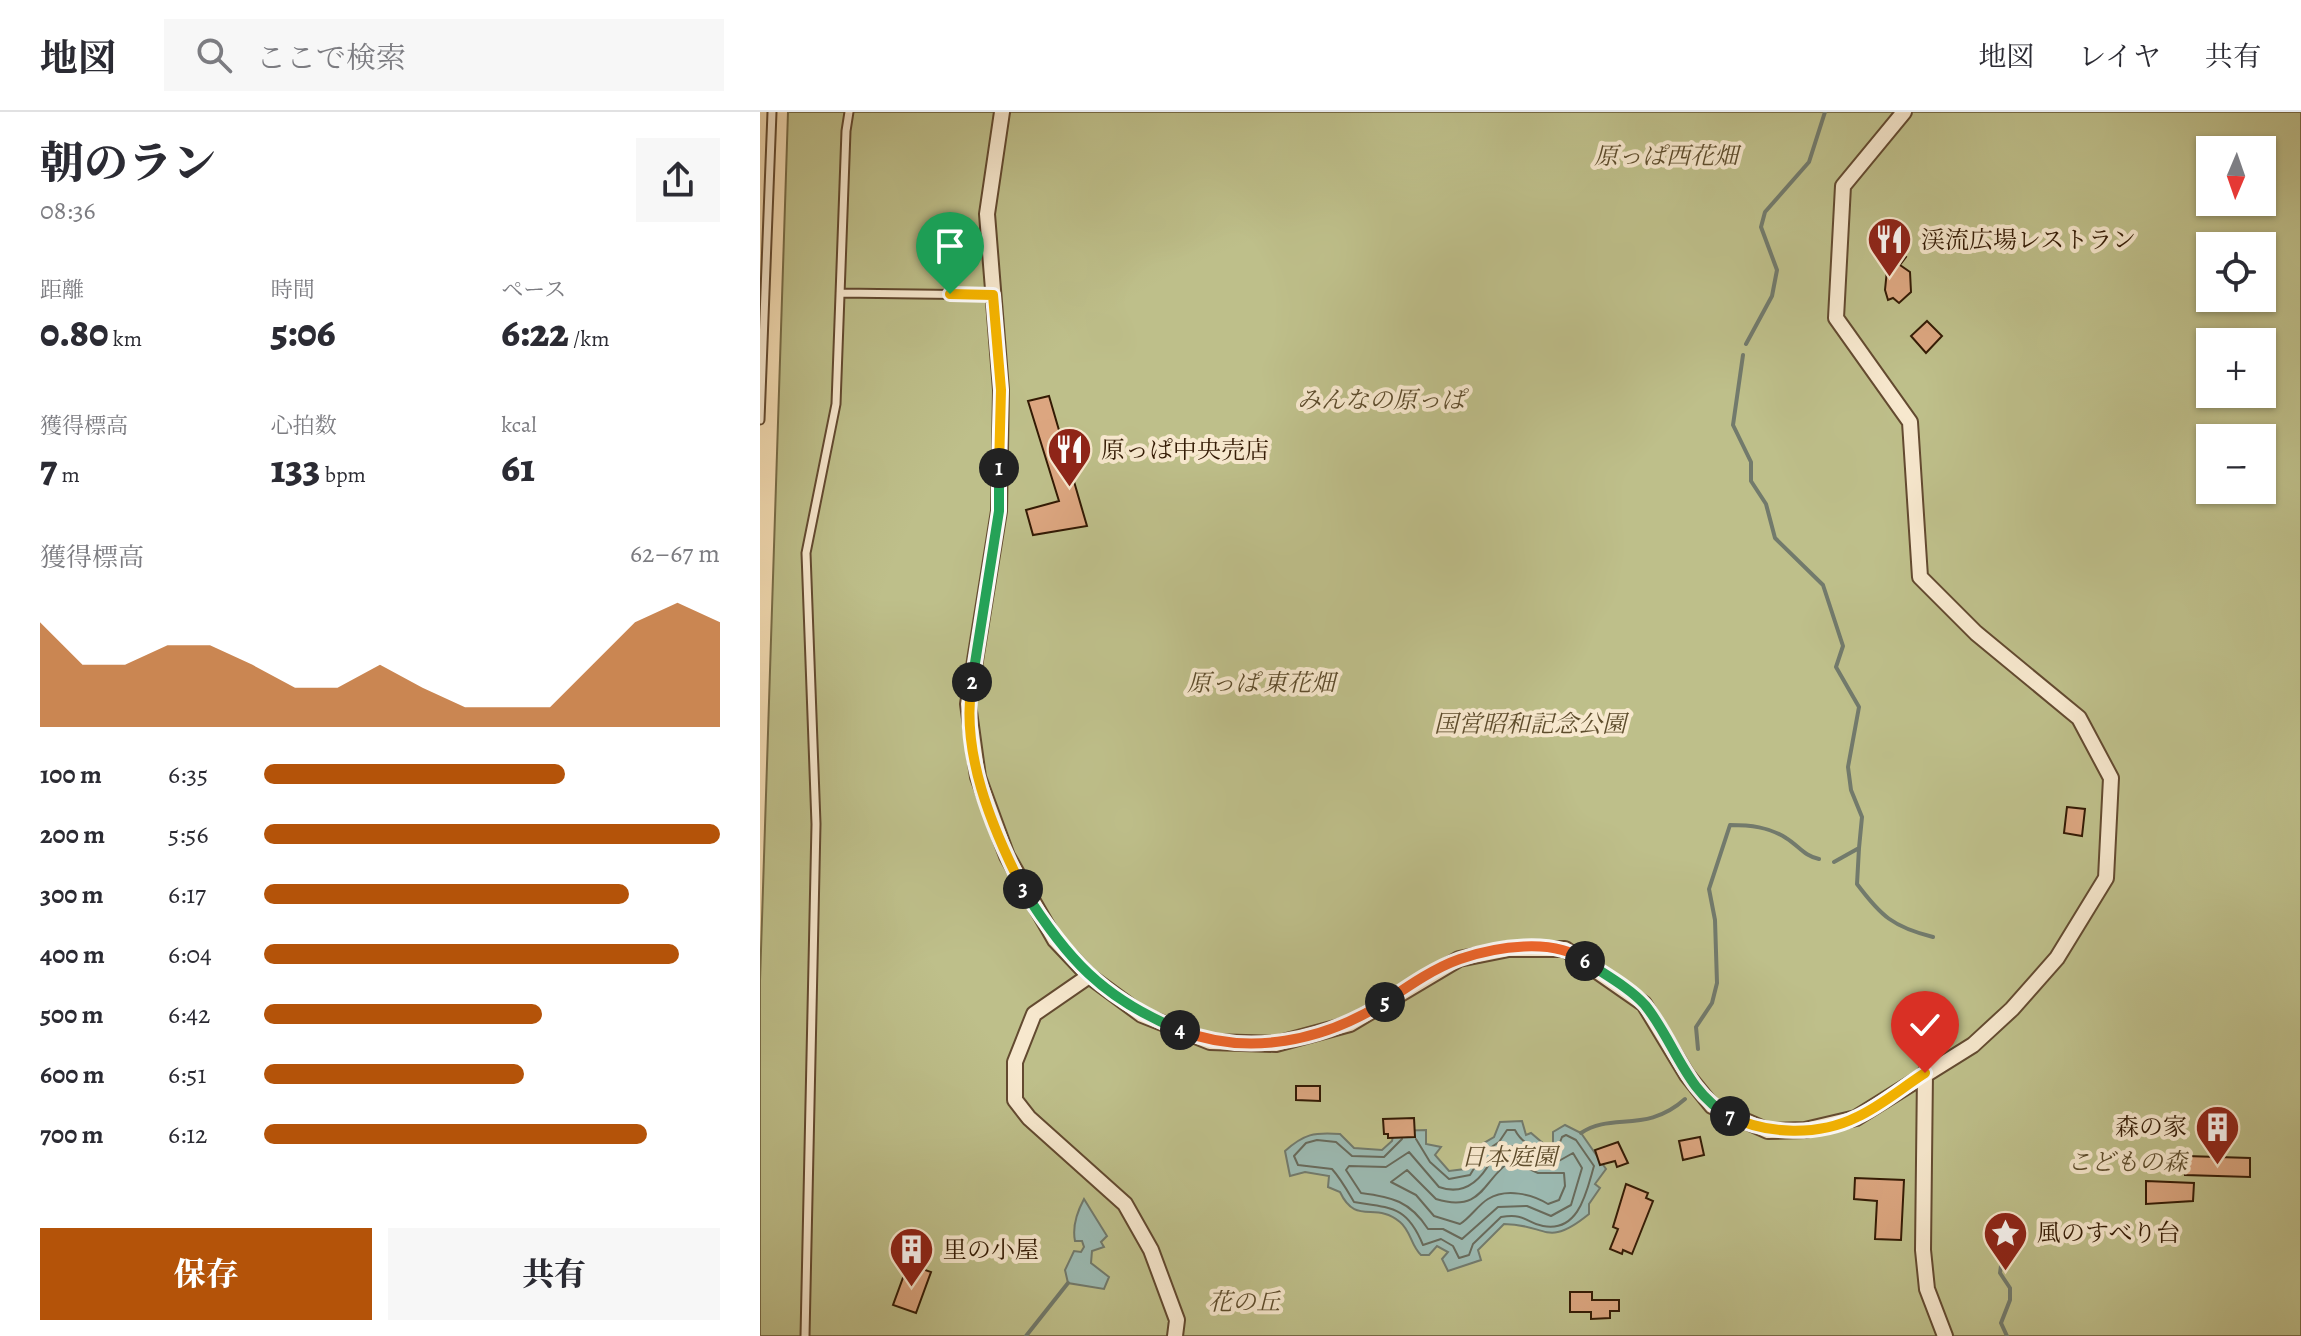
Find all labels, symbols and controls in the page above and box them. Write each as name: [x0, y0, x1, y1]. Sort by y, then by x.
search box: [164, 19, 724, 91]
text: 地図: [40, 32, 116, 84]
icon: search: [192, 33, 236, 77]
text: ここで検索: [256, 38, 406, 78]
text: 地図: [1978, 38, 2034, 76]
text: レイヤ: [2078, 38, 2161, 76]
text: 共有: [2205, 38, 2261, 76]
text: 朝のラン: [40, 133, 216, 193]
north arrow: [2196, 136, 2276, 216]
map controls: [2196, 136, 2276, 504]
button: share: [636, 138, 720, 222]
park label: 原っぱ西花畑: [1594, 140, 1742, 172]
text: 08:36: [40, 193, 95, 228]
pin: [916, 212, 984, 294]
restaurant icon: 渓流広場レストラン: [1866, 216, 1914, 279]
icon: arrive: [928, 224, 972, 268]
place label: 渓流広場レストラン: [1921, 224, 2136, 256]
button: locate: [2196, 232, 2276, 312]
text: 距離: [40, 275, 84, 305]
text: 時間: [271, 275, 315, 305]
text: ペース: [501, 275, 566, 305]
text: 0.80: [40, 305, 108, 360]
text: 5:06: [271, 305, 335, 360]
text: 6:22: [501, 305, 569, 360]
text: km: [108, 324, 142, 354]
text: /km: [569, 324, 610, 354]
button: +: [2196, 328, 2276, 408]
park label: みんなの原っぱ: [1297, 384, 1469, 416]
text: kcal: [501, 410, 537, 440]
text: 獲得標高: [40, 411, 128, 441]
text: 心拍数: [271, 411, 337, 441]
button: −: [2196, 424, 2276, 504]
restaurant icon: 原っぱ中央売店: [1046, 426, 1094, 489]
place label: 原っぱ中央売店: [1101, 434, 1269, 466]
text: 61: [501, 440, 535, 495]
text: 7: [40, 441, 57, 496]
text: 133: [271, 441, 320, 496]
pin: 1: [979, 448, 1019, 488]
text: 1: [995, 453, 1003, 483]
text: m: [57, 460, 80, 490]
text: bpm: [320, 460, 366, 490]
text: 62–67 m: [630, 536, 720, 571]
text: 獲得標高: [40, 540, 144, 575]
pin: 2: [952, 662, 992, 702]
text: 2: [967, 667, 977, 697]
park label: 原っぱ 東花畑: [1187, 667, 1339, 699]
park label: 国営昭和記念公園: [1434, 708, 1630, 740]
text: 100 m: [40, 757, 102, 792]
text: 6:35: [168, 757, 208, 792]
text: 200 m: [40, 817, 105, 852]
text: 5:56: [168, 817, 209, 852]
pin: 3: [1003, 869, 1043, 909]
text: 3: [1018, 874, 1028, 904]
text: 300 m: [40, 877, 104, 912]
text: 6:17: [168, 877, 206, 912]
text: 400 m: [40, 937, 105, 972]
text: 6:04: [168, 937, 212, 972]
pin: 6: [1565, 941, 1605, 981]
text: 6: [1580, 946, 1590, 976]
pin: 5: [1365, 982, 1405, 1022]
text: 5: [1380, 987, 1390, 1017]
pin: [1891, 991, 1959, 1073]
text: 500 m: [40, 997, 104, 1032]
text: 6:42: [168, 997, 210, 1032]
icon: check: [1903, 1003, 1947, 1047]
pin: 4: [1160, 1010, 1200, 1050]
text: 4: [1175, 1015, 1185, 1045]
text: 600 m: [40, 1057, 105, 1092]
text: 6:51: [168, 1057, 206, 1092]
pin: 7: [1710, 1096, 1750, 1136]
text: 7: [1725, 1101, 1735, 1131]
building icon: 森の家: [2194, 1103, 2242, 1166]
place label: 森の家: [2115, 1111, 2187, 1143]
text: 700 m: [40, 1117, 104, 1152]
text: 6:12: [168, 1117, 207, 1152]
park label: 日本庭園: [1461, 1141, 1561, 1173]
park label: こどもの森: [2067, 1146, 2190, 1178]
place icon: 風のすべり台: [1982, 1209, 2030, 1272]
place label: 風のすべり台: [2037, 1217, 2181, 1249]
building icon: 里の小屋: [888, 1226, 936, 1289]
button: 保存: [40, 1228, 372, 1320]
button: 共有: [388, 1228, 720, 1320]
place label: 里の小屋: [943, 1234, 1039, 1266]
park label: 花の丘: [1208, 1286, 1281, 1318]

